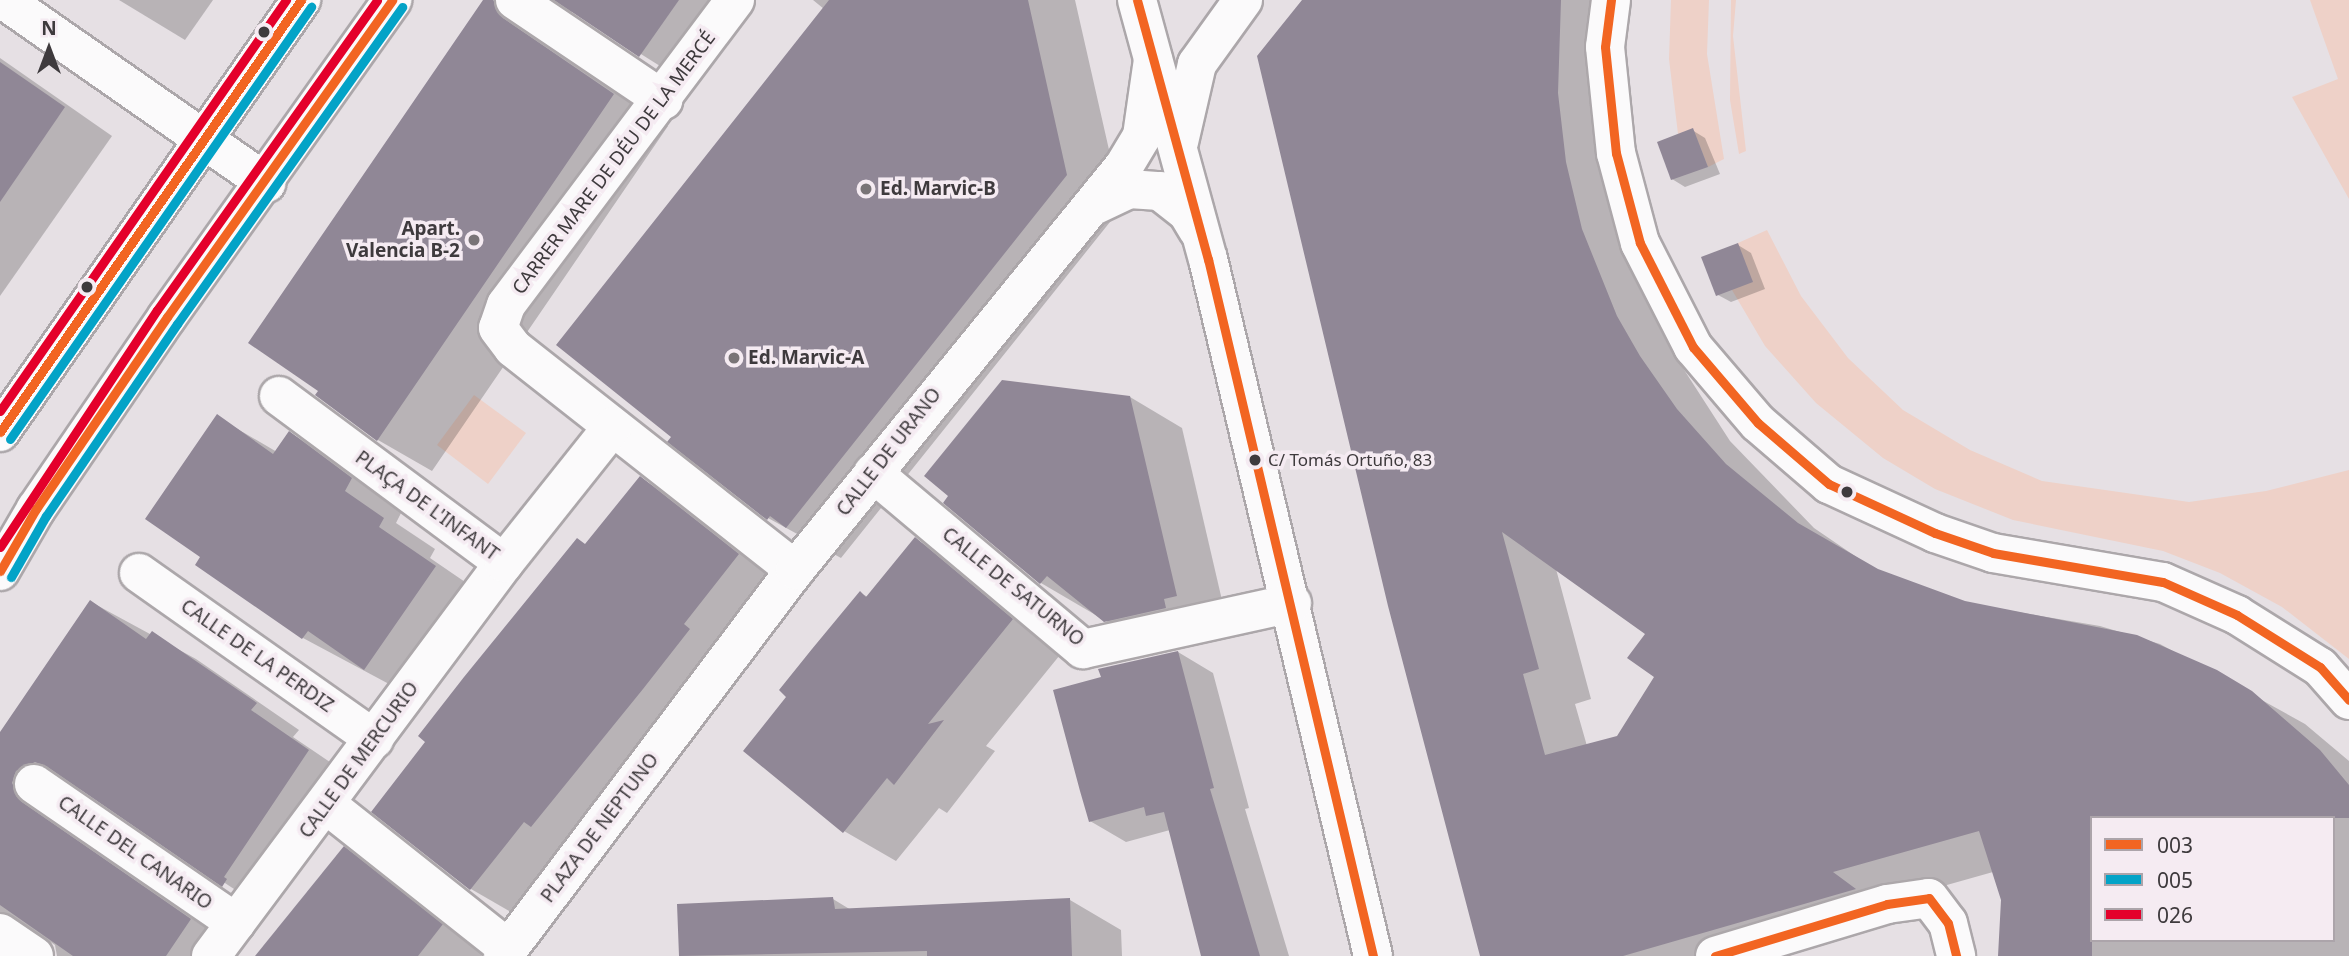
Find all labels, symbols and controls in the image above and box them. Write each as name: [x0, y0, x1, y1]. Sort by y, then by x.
north arrow: [14, 14, 84, 84]
text: N: [41, 15, 57, 41]
unlabelled marker: [257, 25, 271, 39]
street label: CARRER MARE DE DÉU DE LA MERCÉ: [508, 27, 720, 299]
place label: Ed. Marvic-B: [880, 178, 996, 200]
marker: Ed. Marvic-B: [858, 181, 874, 197]
place label: Apart. Valencia B-2: [346, 218, 460, 262]
marker: Apart. Valencia B-2: [466, 232, 482, 248]
unlabelled marker: [80, 280, 94, 294]
place label: Ed. Marvic-A: [748, 347, 864, 369]
marker: Ed. Marvic-A: [726, 350, 742, 366]
street label: CALLE DE URANO: [832, 383, 946, 521]
street label: PLAÇA DE L'INFANT: [351, 446, 503, 566]
place label: C/ Tomás Ortuño, 83: [1268, 450, 1432, 470]
marker: C/ Tomás Ortuño, 83: [1248, 453, 1262, 467]
unlabelled marker: [1840, 485, 1854, 499]
street label: CALLE DE SATURNO: [938, 523, 1088, 651]
street label: CALLE DE LA PERDIZ: [176, 595, 338, 717]
street label: CALLE DE MERCURIO: [295, 677, 423, 843]
street label: PLAZA DE NEPTUNO: [536, 749, 664, 907]
street label: CALLE DEL CANARIO: [54, 791, 216, 915]
legend: [2090, 816, 2335, 942]
text: 003: [2157, 831, 2193, 859]
text: 005: [2157, 866, 2193, 894]
text: 026: [2157, 901, 2193, 929]

